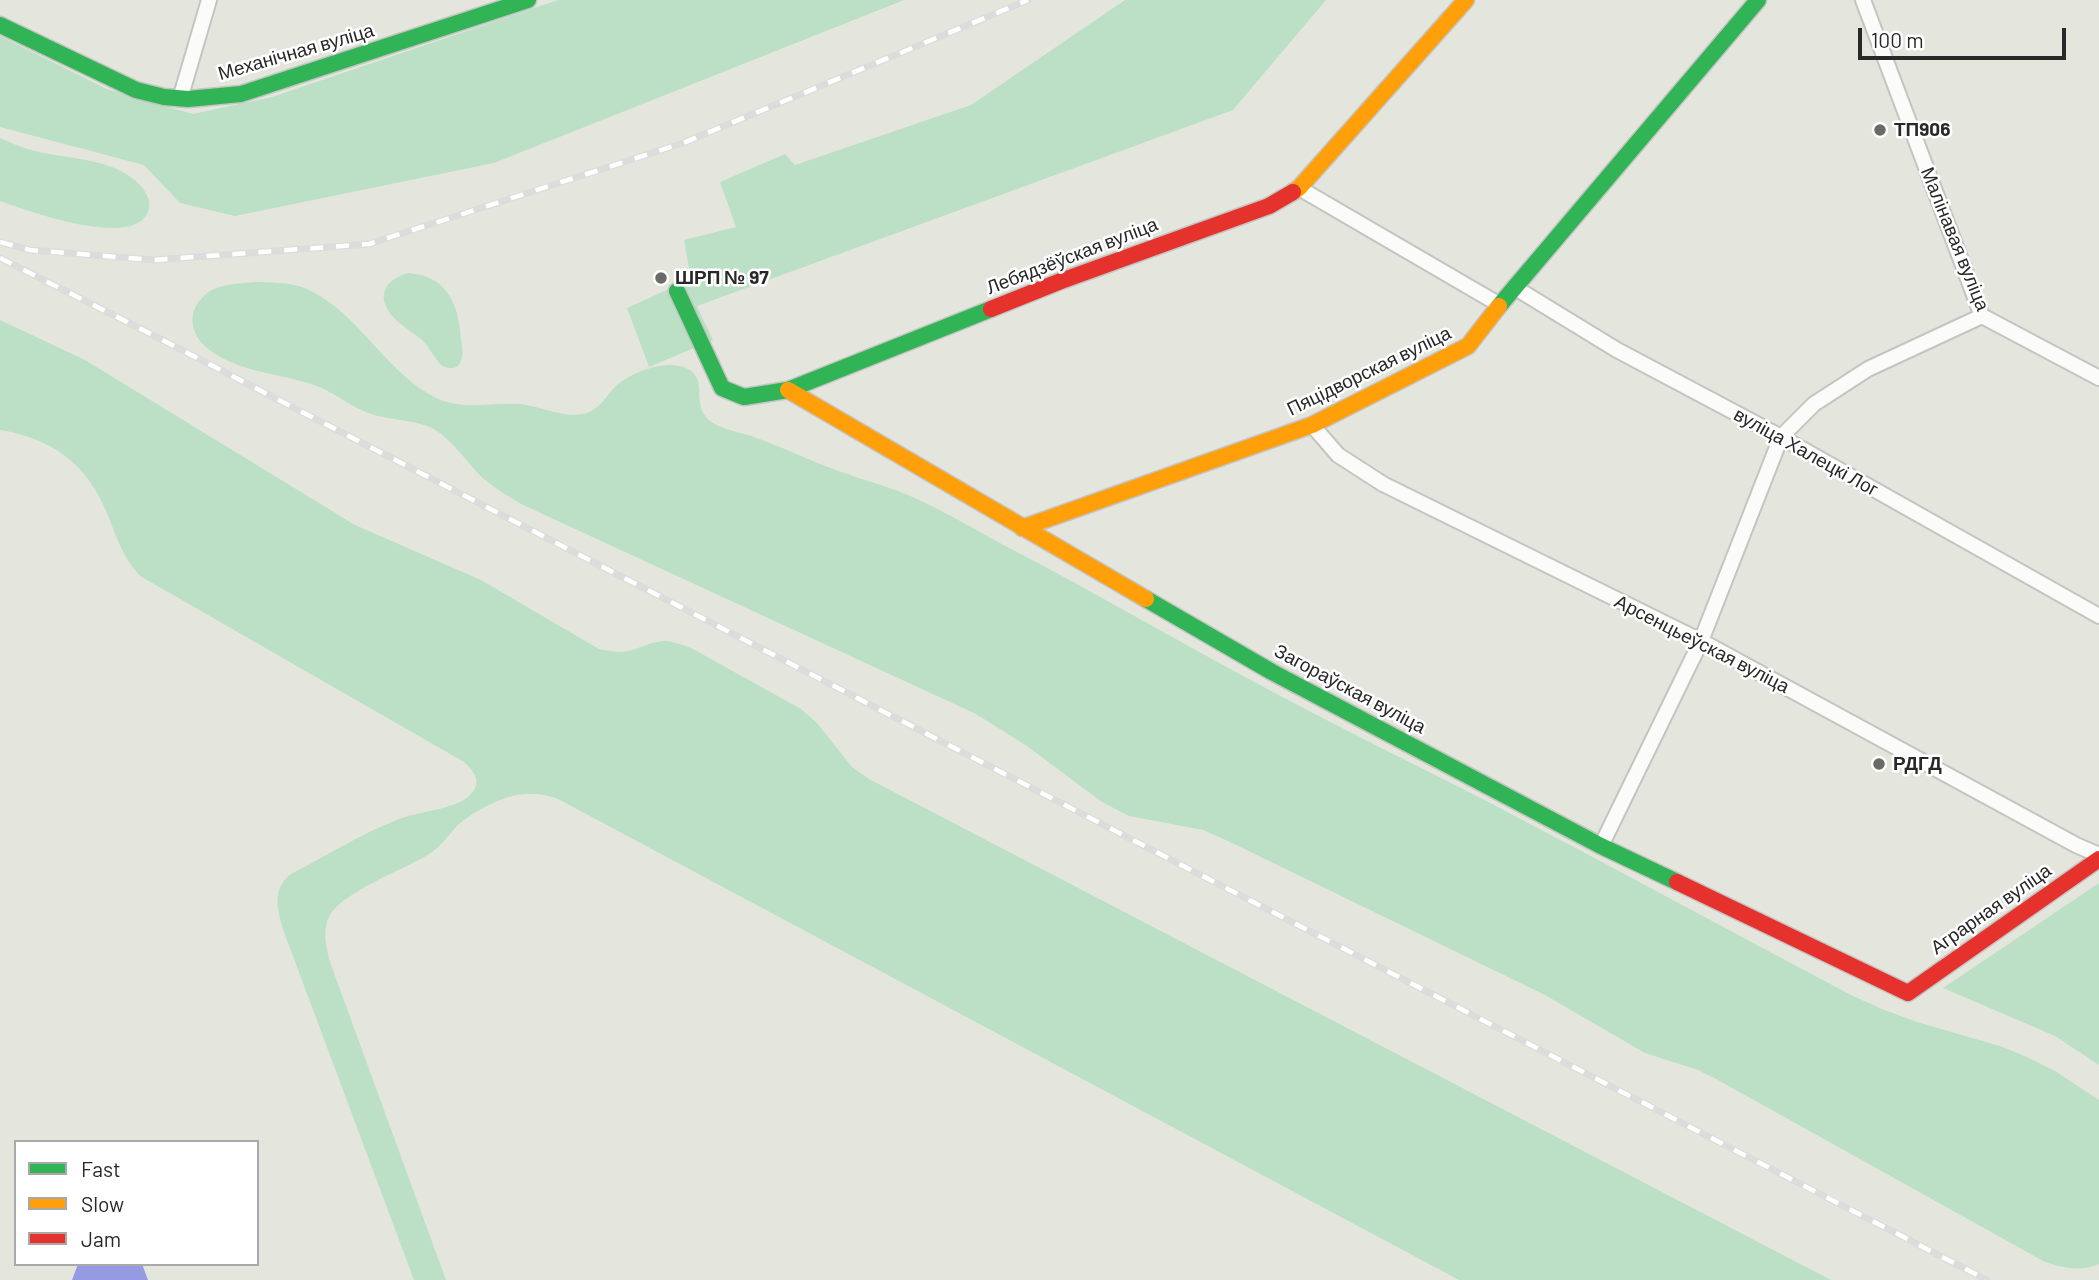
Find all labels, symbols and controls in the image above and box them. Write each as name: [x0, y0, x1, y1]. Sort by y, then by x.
scale bar: [1861, 14, 2069, 58]
street label: Механічная вуліца: [215, 19, 377, 85]
text: 100 m: [1871, 27, 1924, 52]
place label: ТП906: [1894, 119, 1950, 141]
marker: ТП906: [1872, 122, 1888, 138]
street label: Малінавая вуліца: [1916, 164, 1994, 314]
street label: Лебядзёўская вуліца: [983, 213, 1161, 299]
place label: ШРП № 97: [675, 267, 769, 289]
marker: ШРП № 97: [653, 270, 669, 286]
street label: Пяцідворская вуліца: [1283, 321, 1455, 421]
street label: вуліца Халецкі Лог: [1730, 403, 1882, 501]
street label: Арсенцьеўская вуліца: [1611, 590, 1793, 698]
street label: Загораўская вуліца: [1270, 639, 1430, 739]
place label: РДГД: [1893, 753, 1942, 775]
marker: РДГД: [1871, 756, 1887, 772]
street label: Аграрная вуліца: [1926, 859, 2056, 959]
legend: [14, 1140, 259, 1266]
text: Fast: [81, 1156, 121, 1181]
text: Slow: [81, 1191, 124, 1216]
text: Jam: [81, 1226, 121, 1251]

